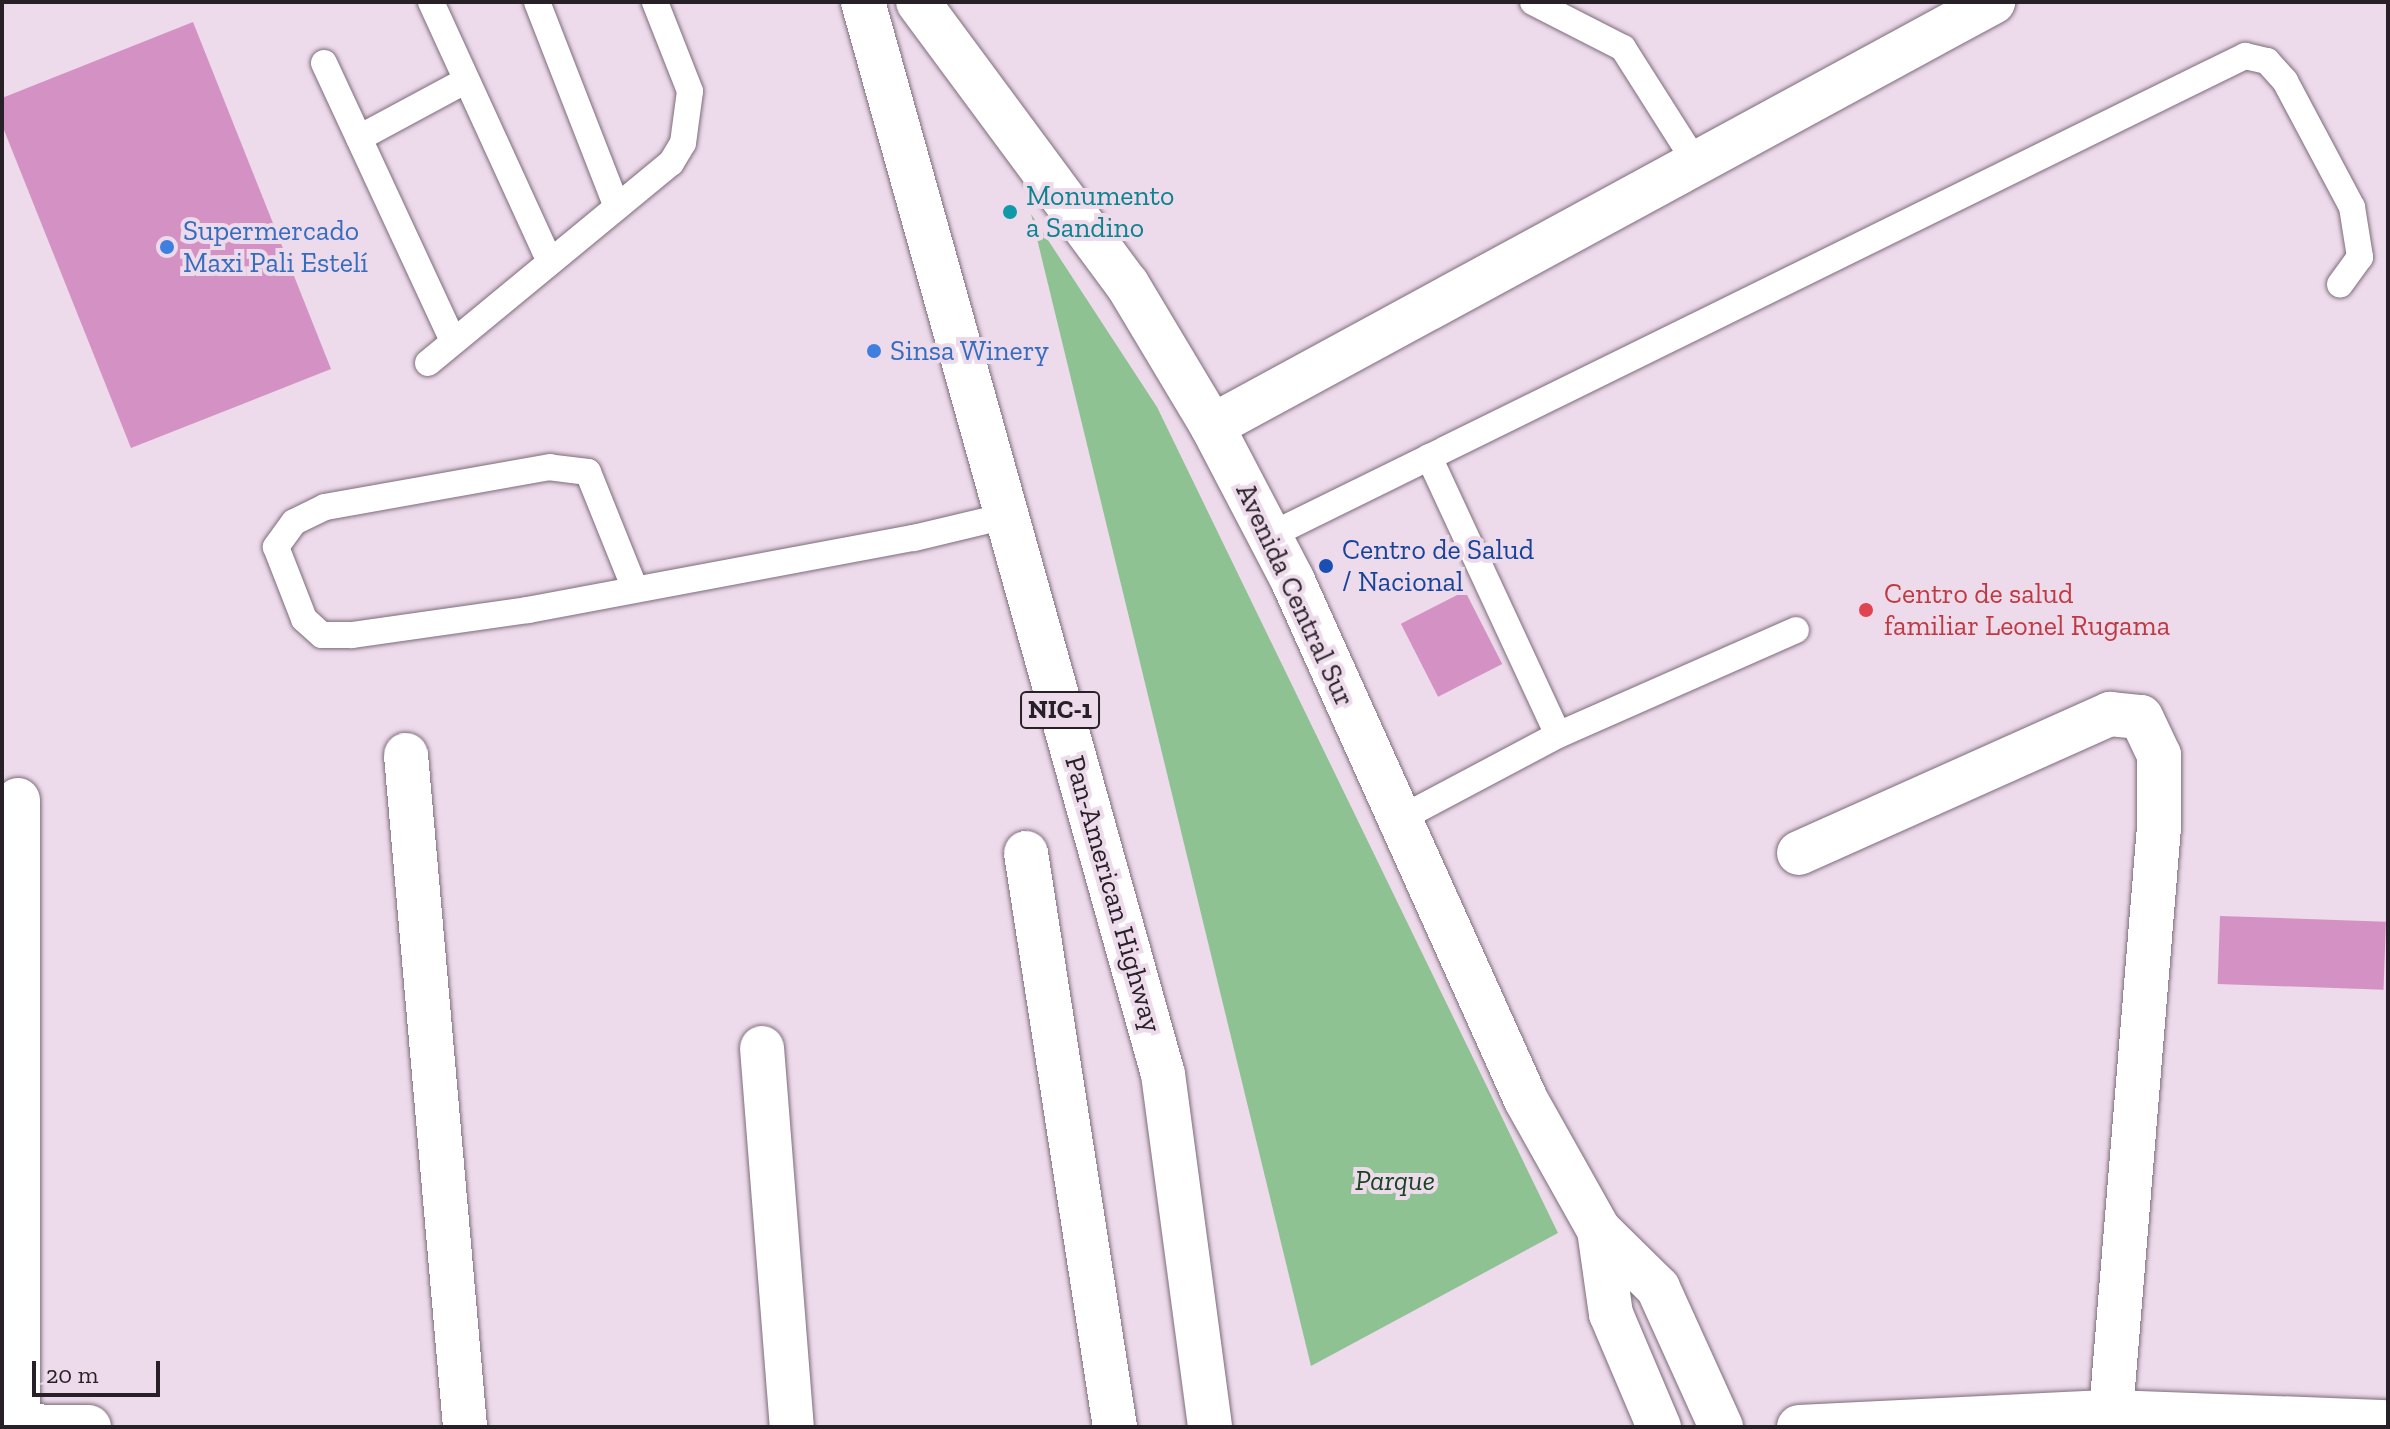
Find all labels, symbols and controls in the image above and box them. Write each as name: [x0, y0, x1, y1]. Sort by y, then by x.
place label: Monumento a Sandino: [1026, 179, 1174, 245]
marker: Monumento a Sandino: [1001, 203, 1019, 221]
place label: Supermercado Maxi Pali Estelí: [183, 214, 368, 280]
marker: Supermercado Maxi Pali Estelí: [158, 238, 176, 256]
place label: Sinsa Winery: [890, 334, 1050, 368]
marker: Sinsa Winery: [865, 342, 883, 360]
street label: Avenida Central Sur: [1229, 478, 1361, 712]
place label: Centro de Salud / Nacional: [1342, 533, 1534, 599]
marker: Centro de Salud / Nacional: [1317, 557, 1335, 575]
place label: Centro de salud familiar Leonel Rugama: [1884, 577, 2171, 643]
marker: Centro de salud familiar Leonel Rugama: [1855, 599, 1877, 621]
road number: NIC-1: [1020, 688, 1100, 732]
street label: Pan-American Highway: [1057, 752, 1169, 1036]
park label: Parque: [1355, 1164, 1435, 1198]
scale bar: [36, 1345, 164, 1395]
text: 20 m: [46, 1360, 98, 1389]

